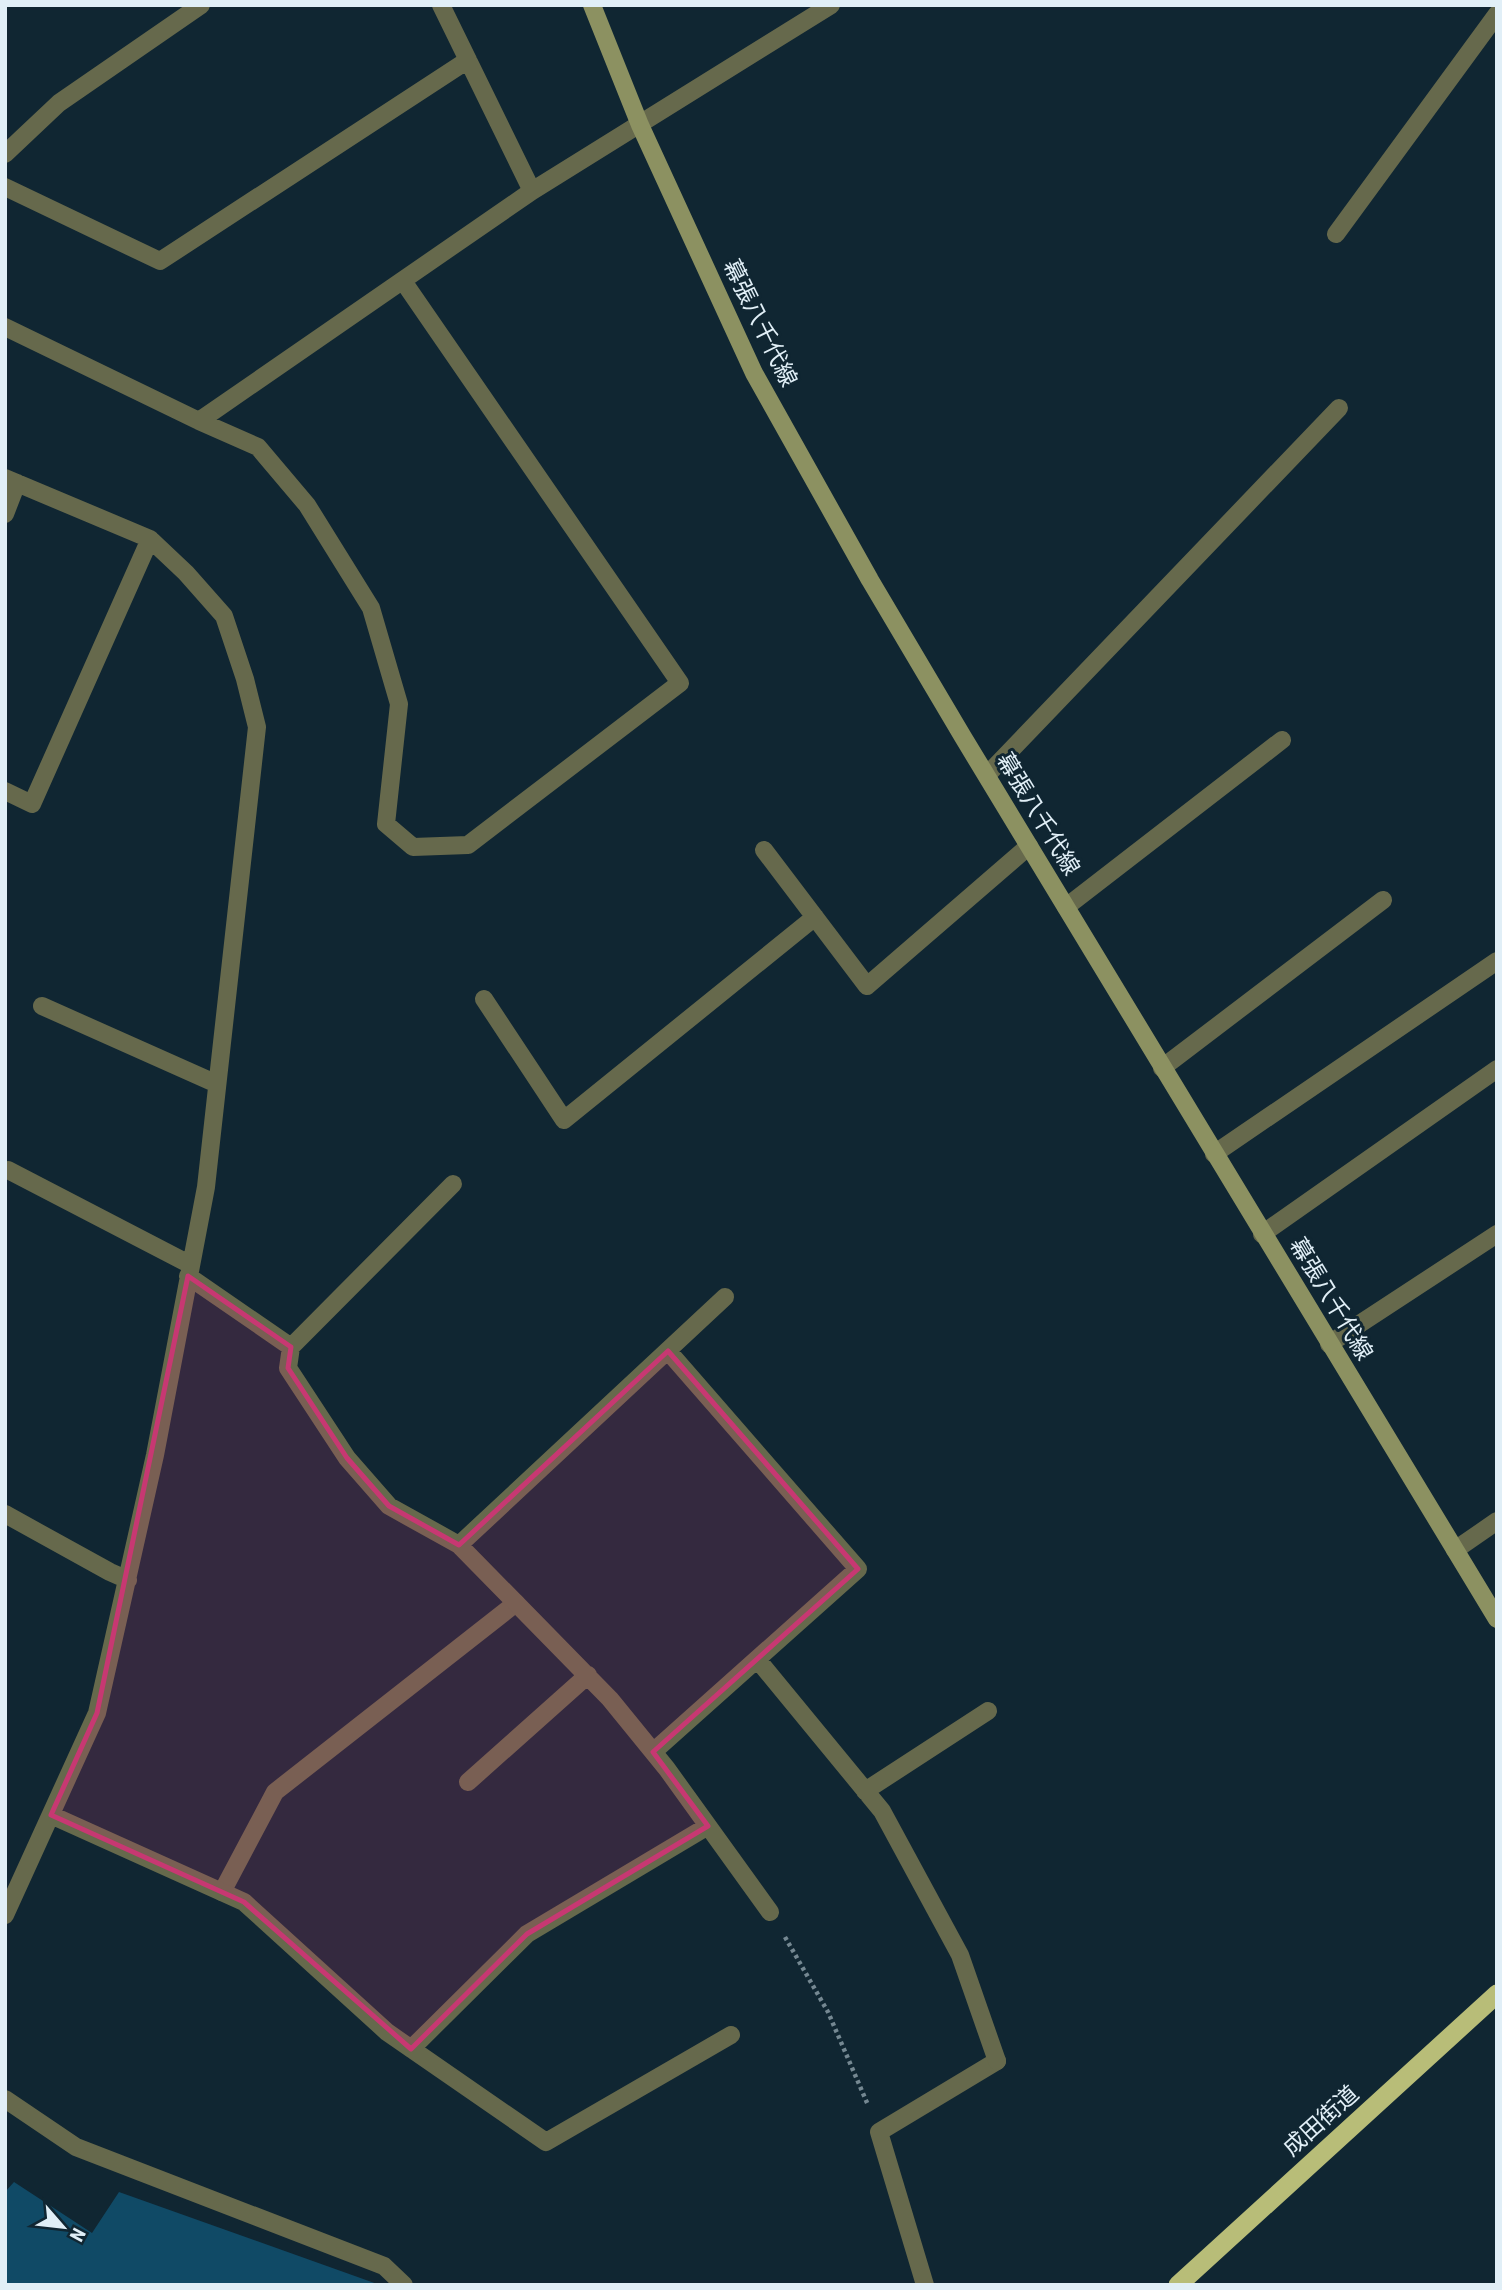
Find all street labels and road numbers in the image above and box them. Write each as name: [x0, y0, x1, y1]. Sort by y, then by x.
street label: 幕張八千代線: [718, 255, 802, 391]
street label: 幕張八千代線: [991, 748, 1085, 880]
street label: 幕張八千代線: [1284, 1233, 1378, 1365]
street label: 成田街道: [1278, 2080, 1364, 2162]

